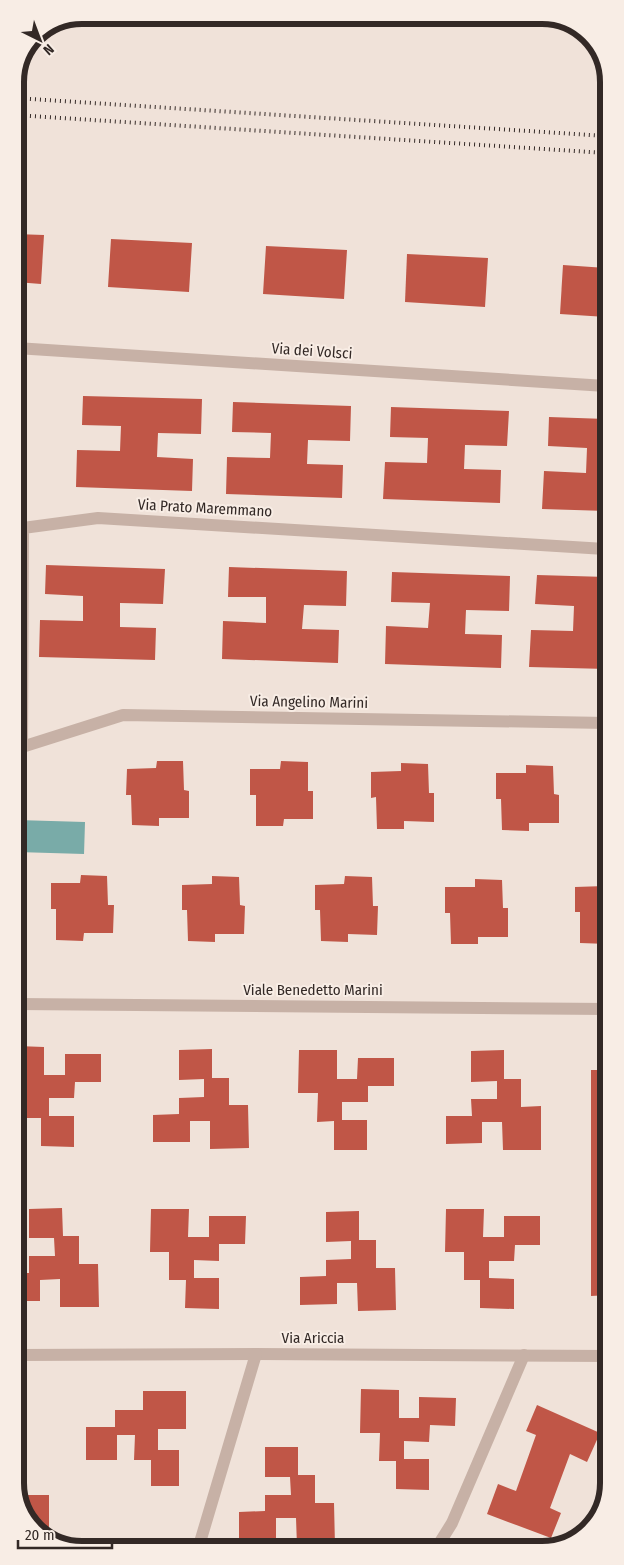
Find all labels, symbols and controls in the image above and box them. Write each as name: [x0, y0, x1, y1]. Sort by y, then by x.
north arrow: [15, 15, 65, 65]
text: N: [40, 40, 57, 58]
street label: Via dei Volsci: [271, 339, 353, 363]
street label: Via Prato Maremmano: [137, 495, 273, 521]
street label: Via Angelino Marini: [250, 692, 368, 712]
street label: Viale Benedetto Marini: [243, 981, 383, 999]
street label: Via Ariccia: [282, 1329, 344, 1347]
scale bar: [18, 1518, 111, 1550]
text: 20 m: [25, 1526, 55, 1544]

